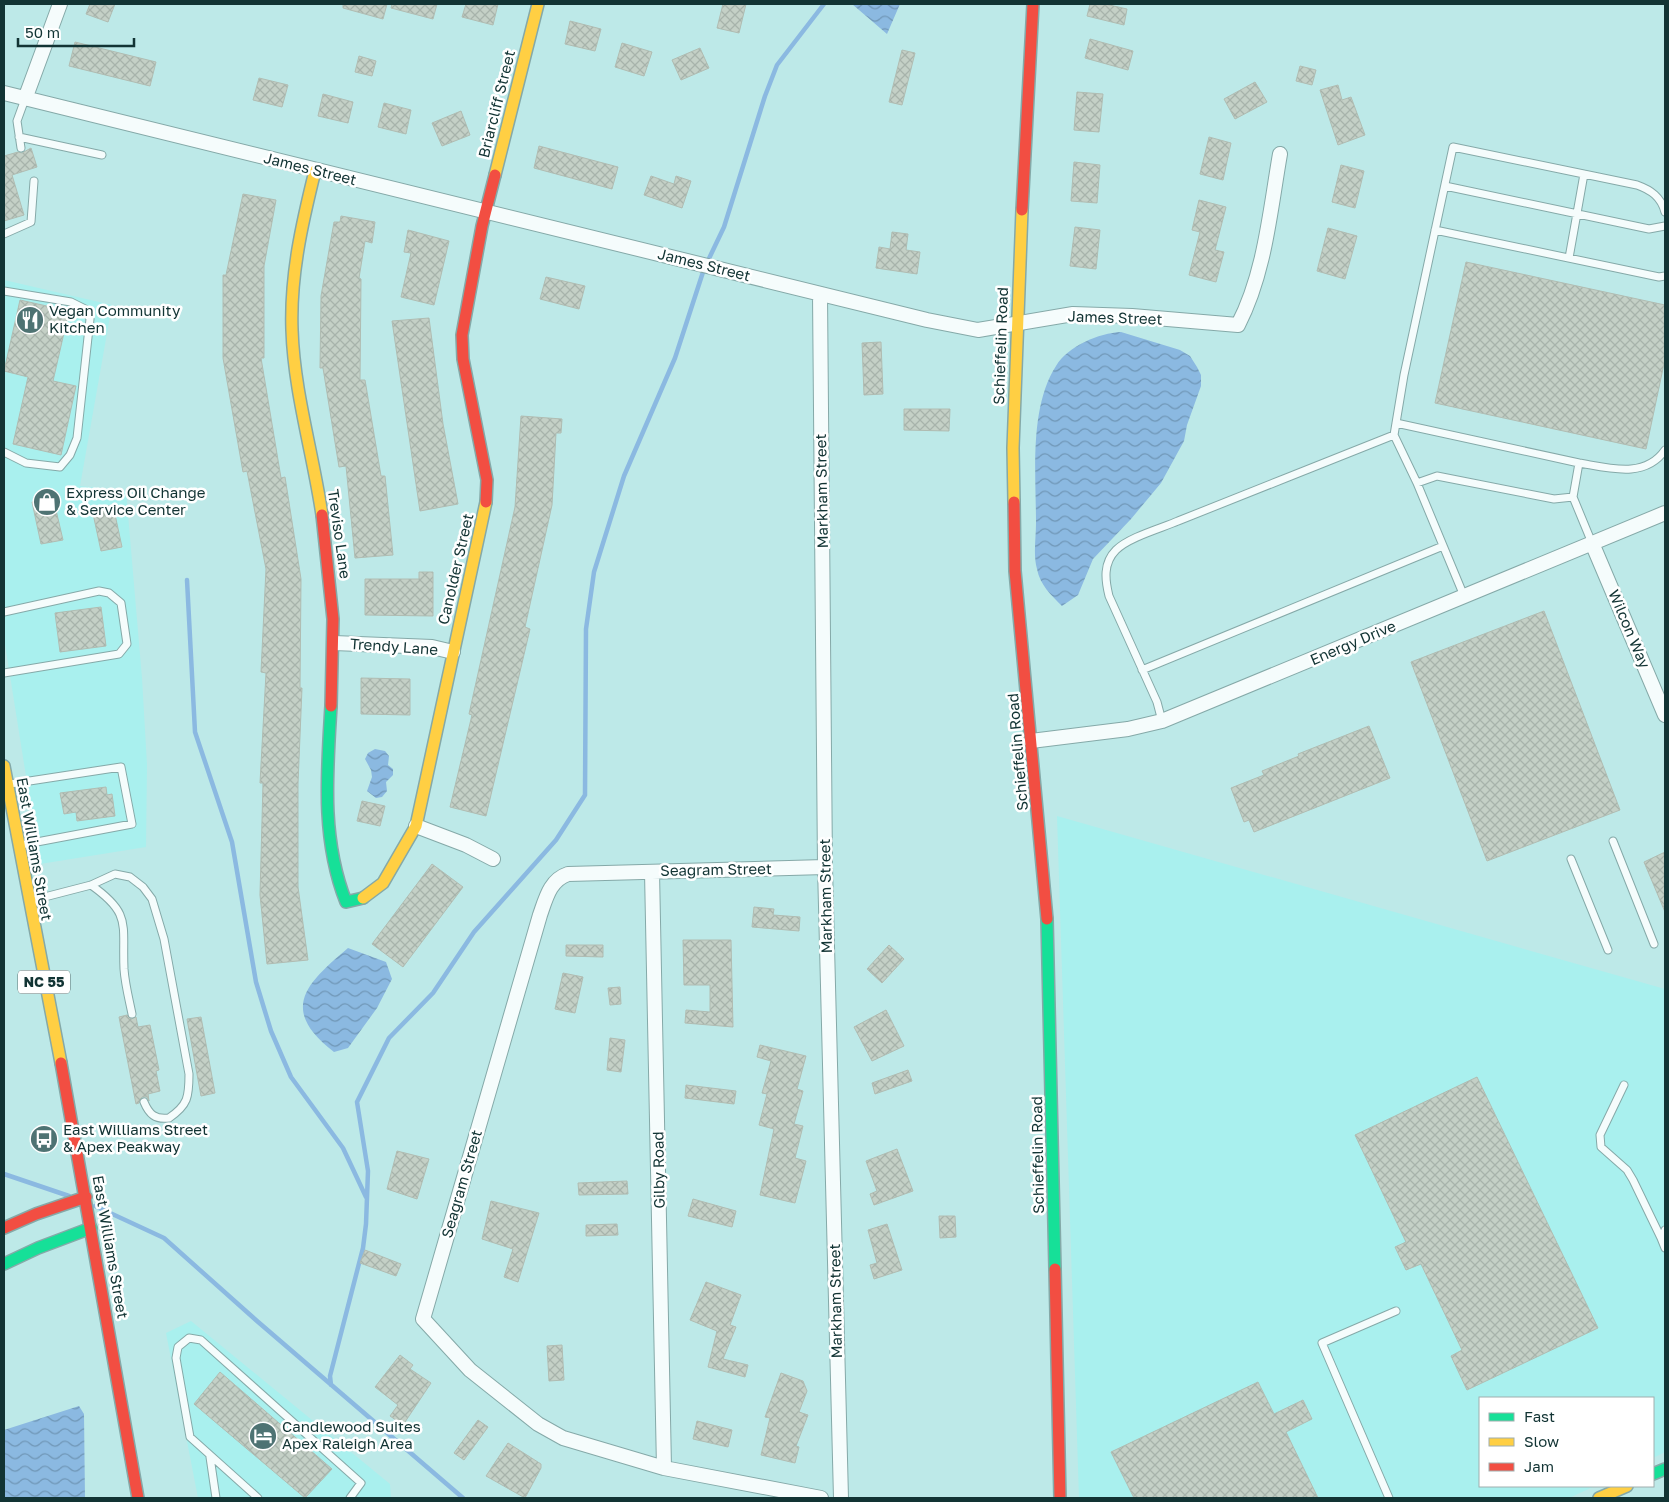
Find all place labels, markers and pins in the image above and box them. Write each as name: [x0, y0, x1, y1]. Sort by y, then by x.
place label: Vegan Community Kitchen: [49, 301, 181, 336]
restaurant icon: Vegan Community Kitchen: [15, 305, 45, 335]
place label: Express Oil Change & Service Center: [66, 483, 206, 518]
shop icon: Express Oil Change & Service Center: [32, 487, 62, 517]
place label: East Williams Street & Apex Peakway: [63, 1120, 208, 1155]
bus stop icon: East Williams Street & Apex Peakway: [29, 1124, 59, 1154]
place label: Candlewood Suites Apex Raleigh Area: [282, 1417, 421, 1452]
hotel icon: Candlewood Suites Apex Raleigh Area: [248, 1421, 278, 1451]

